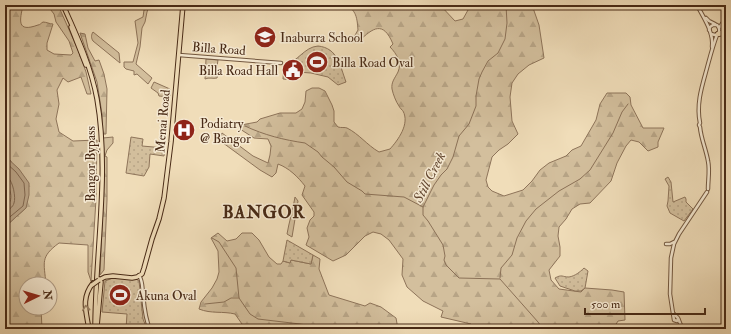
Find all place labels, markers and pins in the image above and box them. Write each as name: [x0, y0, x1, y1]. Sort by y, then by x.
school or university icon: Inaburra School: [252, 24, 278, 50]
place label: Inaburra School: [280, 30, 364, 46]
sports icon: Billa Road Oval: [304, 49, 330, 75]
place label: Billa Road Oval: [332, 55, 414, 71]
public building icon: Billa Road Hall: [280, 57, 306, 83]
place label: Billa Road Hall: [199, 63, 279, 79]
place label: Podiatry @ Bangor: [200, 116, 251, 147]
hospital icon: Podiatry @ Bangor: [171, 117, 197, 143]
sports icon: Akuna Oval: [107, 282, 133, 308]
place label: Akuna Oval: [135, 288, 197, 304]

